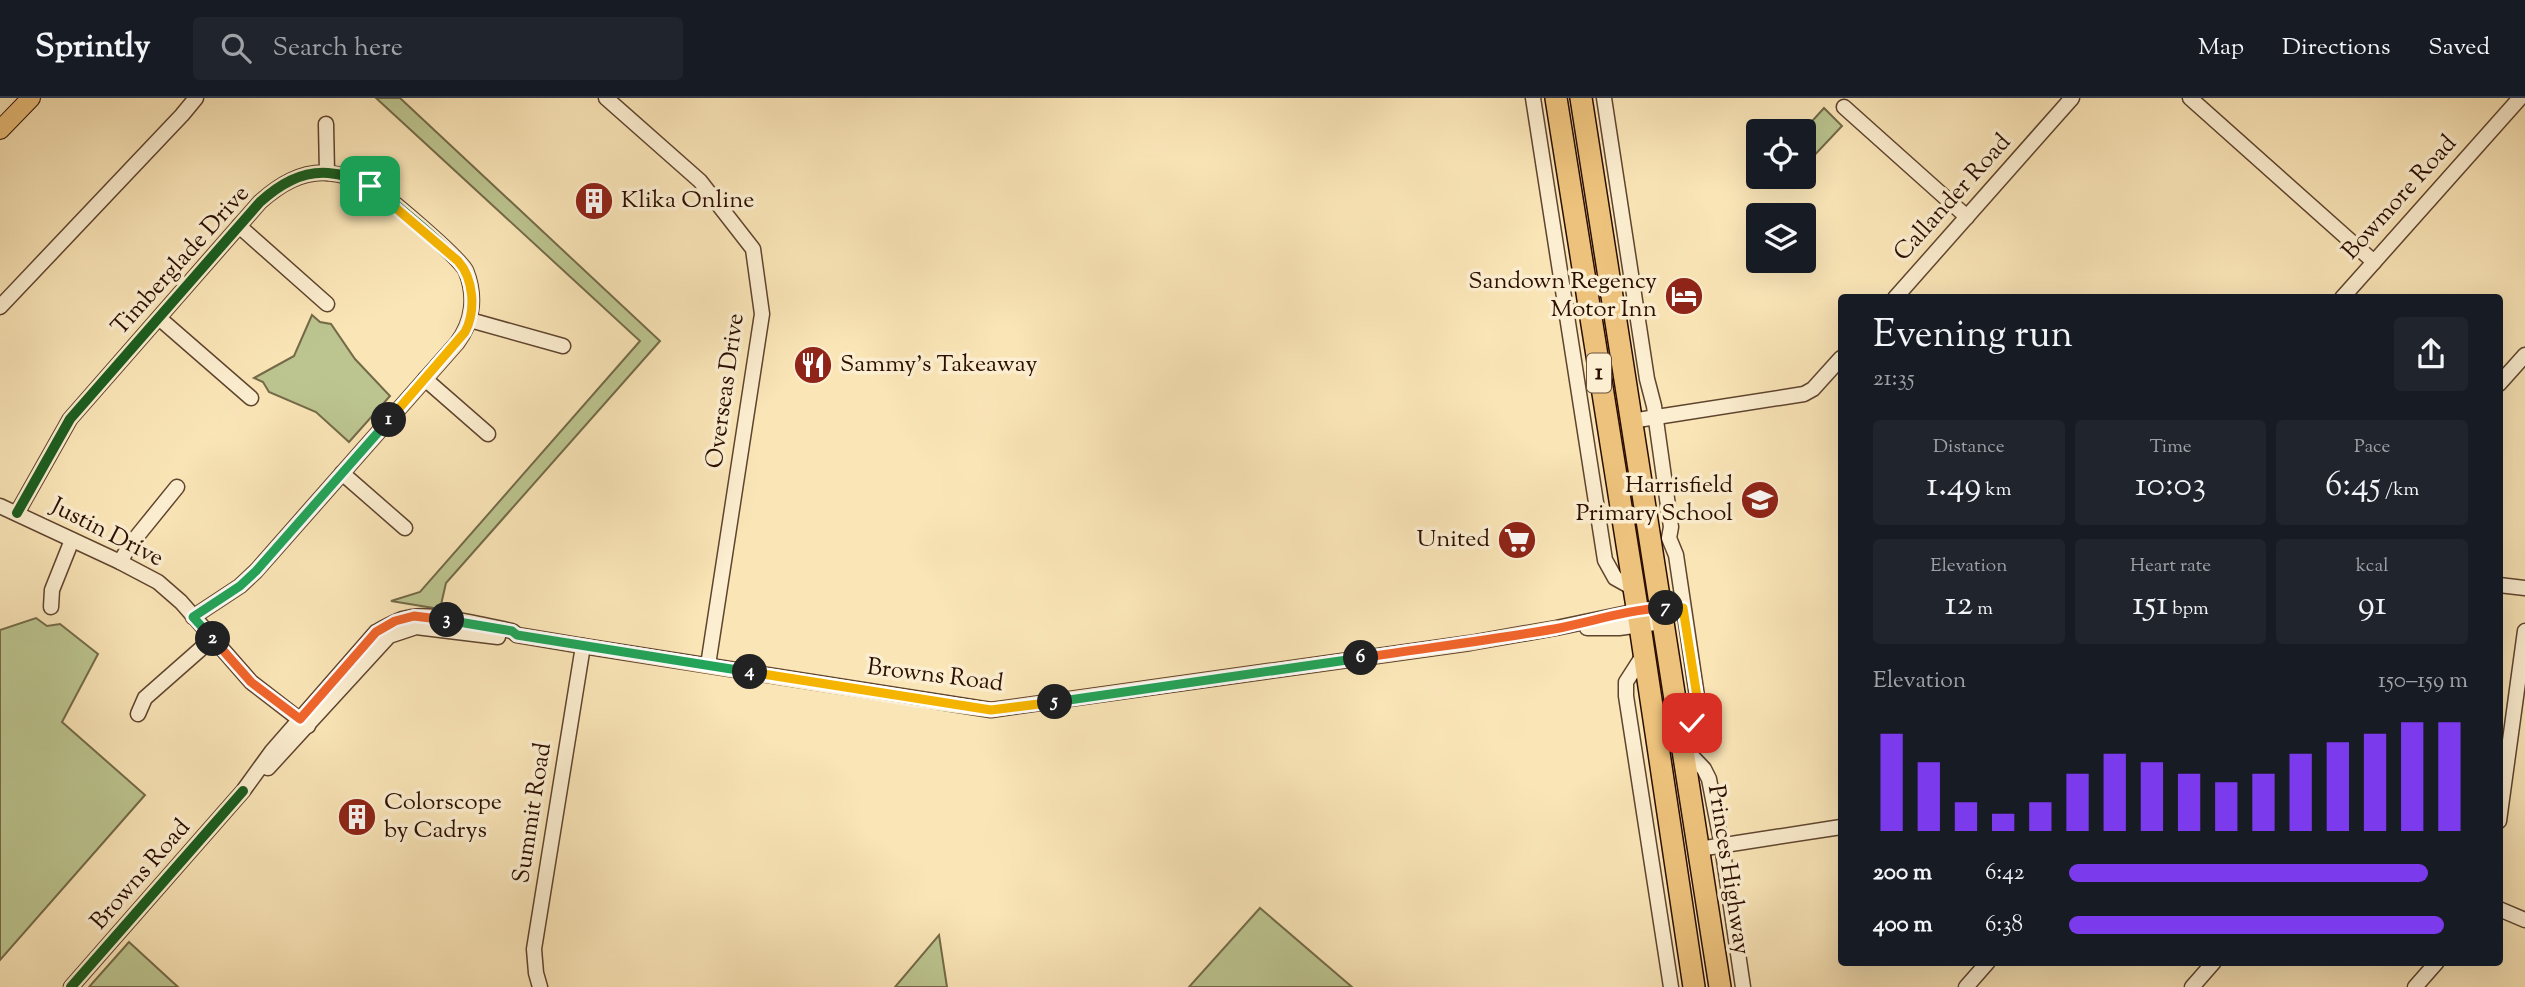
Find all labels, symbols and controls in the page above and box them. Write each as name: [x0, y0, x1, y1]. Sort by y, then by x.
search box: [193, 17, 683, 80]
text: Sprintly: [35, 24, 151, 72]
icon: search: [217, 29, 255, 67]
text: Search here: [273, 30, 403, 67]
text: Map: [2198, 31, 2244, 65]
text: Directions: [2282, 31, 2390, 65]
text: Saved: [2428, 31, 2490, 65]
map controls: [1746, 119, 1816, 273]
button: locate: [1746, 119, 1816, 189]
street label: Callander Road: [1886, 126, 2020, 269]
street label: Bowmore Road: [2335, 128, 2466, 268]
pin: [340, 156, 400, 216]
icon: arrive: [351, 167, 389, 205]
street label: Timberglade Drive: [104, 178, 258, 344]
building icon: Klika Online: [573, 180, 615, 222]
place label: Klika Online: [621, 184, 754, 218]
button: layers: [1746, 203, 1816, 273]
place label: Sandown Regency Motor Inn: [1468, 265, 1657, 327]
hotel icon: Sandown Regency Motor Inn: [1663, 275, 1705, 317]
text: Evening run: [1873, 310, 2073, 364]
street label: Overseas Drive: [698, 311, 754, 471]
button: share: [2394, 317, 2468, 391]
restaurant icon: Sammy's Takeaway: [792, 344, 834, 386]
place label: Sammy's Takeaway: [840, 348, 1037, 382]
road number: 1: [1587, 354, 1611, 392]
text: 21:35: [1873, 363, 1915, 396]
pin: 1: [372, 402, 406, 438]
text: 1: [385, 406, 392, 433]
text: Distance: [1933, 434, 2005, 461]
text: Time: [2149, 434, 2192, 461]
text: Pace: [2354, 434, 2390, 461]
text: 1.49: [1926, 461, 1981, 512]
text: 10:03: [2135, 461, 2206, 512]
text: 6:45: [2325, 461, 2381, 512]
place label: Harrisfield Primary School: [1576, 469, 1733, 531]
text: km: [1981, 477, 2011, 504]
text: /km: [2381, 477, 2419, 504]
school or university icon: Harrisfield Primary School: [1739, 479, 1781, 521]
street label: Justin Drive: [43, 489, 169, 576]
supermarket icon: United: [1496, 519, 1538, 561]
place label: United: [1417, 523, 1490, 557]
text: Elevation: [1930, 553, 2007, 580]
text: Heart rate: [2130, 553, 2211, 580]
text: kcal: [2356, 553, 2388, 580]
text: 12: [1945, 580, 1973, 631]
text: 151: [2132, 580, 2168, 631]
text: 91: [2358, 580, 2387, 631]
pin: 7: [1648, 590, 1684, 626]
text: 7: [1661, 594, 1670, 621]
text: m: [1973, 596, 1993, 623]
text: bpm: [2168, 596, 2209, 623]
pin: 3: [430, 602, 464, 638]
text: 3: [443, 606, 450, 633]
pin: 2: [196, 622, 230, 656]
text: 2: [208, 625, 217, 652]
pin: 6: [1344, 640, 1378, 676]
text: 6: [1356, 644, 1365, 671]
street label: Browns Road: [865, 651, 1006, 701]
pin: 4: [732, 654, 768, 690]
text: 4: [745, 658, 754, 685]
text: Elevation: [1873, 665, 1966, 698]
text: 150–159 m: [2378, 665, 2468, 698]
pin: 5: [1038, 684, 1072, 720]
text: 5: [1051, 688, 1058, 715]
pin: [1662, 693, 1722, 753]
icon: check: [1673, 704, 1711, 742]
street label: Summit Road: [505, 740, 561, 886]
street label: Princes Highway: [1698, 783, 1758, 957]
place label: Colorscope by Cadrys: [384, 786, 502, 848]
building icon: Colorscope by Cadrys: [336, 796, 378, 838]
street label: Browns Road: [83, 812, 199, 938]
text: 200 m: [1873, 857, 1932, 890]
text: 6:42: [1985, 857, 2025, 890]
text: 400 m: [1873, 909, 1933, 942]
text: 6:38: [1985, 909, 2023, 942]

